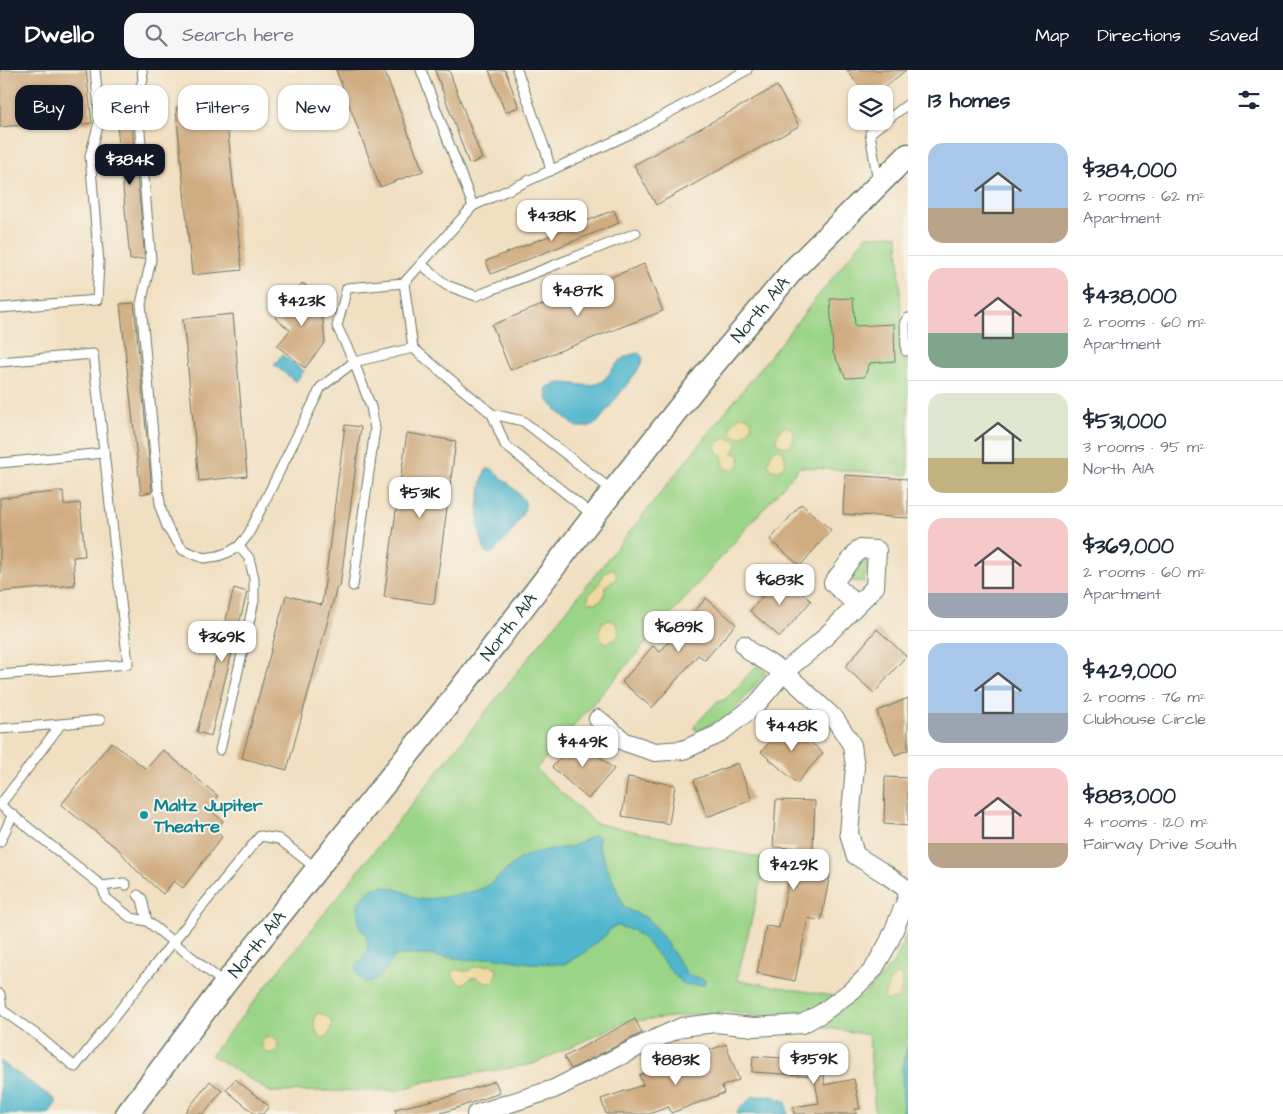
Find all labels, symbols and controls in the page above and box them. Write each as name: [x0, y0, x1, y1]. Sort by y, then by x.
search box: [124, 13, 474, 58]
text: Dwello: [25, 18, 94, 52]
icon: search: [142, 21, 170, 49]
text: Search here: [182, 22, 294, 49]
text: Map: [1035, 23, 1069, 48]
text: Directions: [1097, 23, 1181, 48]
text: Saved: [1209, 23, 1258, 48]
chip: Buy: [15, 85, 83, 130]
chip: Rent: [93, 85, 168, 130]
chip: Filters: [178, 85, 268, 130]
chip: New: [278, 85, 349, 130]
map controls: [848, 85, 893, 130]
button: layers: [848, 85, 893, 130]
text: 13 homes: [928, 86, 1010, 115]
icon: filters: [1235, 86, 1263, 114]
pin: $384K: [95, 144, 165, 186]
text: $384K: [106, 149, 154, 171]
text: $384,000: [1083, 156, 1177, 185]
icon: home: [968, 163, 1028, 223]
text: 2 rooms · 62 m²: [1083, 185, 1205, 207]
pin: $438K: [517, 200, 587, 242]
text: $438K: [528, 205, 576, 227]
text: Apartment: [1083, 207, 1161, 229]
street label: North A1A: [725, 270, 796, 348]
pin: $487K: [543, 274, 613, 317]
text: $487K: [553, 280, 603, 302]
text: $438,000: [1083, 282, 1177, 311]
pin: $423K: [267, 284, 337, 327]
icon: home: [968, 288, 1028, 348]
text: $423K: [279, 290, 325, 312]
text: 2 rooms · 60 m²: [1083, 311, 1206, 333]
text: Apartment: [1083, 333, 1161, 355]
text: $531,000: [1083, 407, 1166, 436]
icon: home: [968, 413, 1028, 473]
text: 3 rooms · 95 m²: [1083, 436, 1205, 458]
text: North A1A: [1083, 458, 1154, 480]
pin: $531K: [385, 476, 455, 519]
text: $531K: [400, 482, 440, 504]
text: $369,000: [1083, 532, 1174, 561]
icon: home: [968, 538, 1028, 598]
text: 2 rooms · 60 m²: [1083, 561, 1206, 583]
pin: $683K: [745, 564, 815, 606]
text: $683K: [756, 569, 804, 591]
text: Apartment: [1083, 583, 1161, 605]
street label: North A1A: [474, 587, 543, 666]
pin: $689K: [644, 610, 714, 653]
text: $689K: [655, 616, 703, 638]
pin: $369K: [187, 620, 257, 663]
text: $369K: [199, 626, 245, 648]
text: $429,000: [1083, 657, 1176, 686]
icon: home: [968, 663, 1028, 723]
text: 2 rooms · 76 m²: [1083, 686, 1206, 708]
text: Clubhouse Circle: [1083, 708, 1206, 730]
pin: $448K: [757, 710, 827, 752]
text: $448K: [767, 715, 817, 737]
pin: $449K: [548, 726, 618, 768]
text: $449K: [558, 731, 608, 753]
text: $883,000: [1083, 782, 1176, 811]
icon: home: [968, 788, 1028, 848]
place label: Maltz Jupiter Theatre: [153, 793, 263, 839]
marker: Maltz Jupiter Theatre: [138, 809, 150, 821]
text: 4 rooms · 120 m²: [1083, 811, 1209, 833]
text: Fairway Drive South: [1083, 833, 1237, 855]
pin: $429K: [759, 848, 829, 891]
text: $429K: [770, 854, 818, 876]
street label: North A1A: [223, 905, 292, 983]
pin: $359K: [779, 1042, 849, 1085]
pin: $883K: [641, 1044, 711, 1086]
text: $359K: [790, 1048, 838, 1070]
text: $883K: [652, 1049, 700, 1071]

